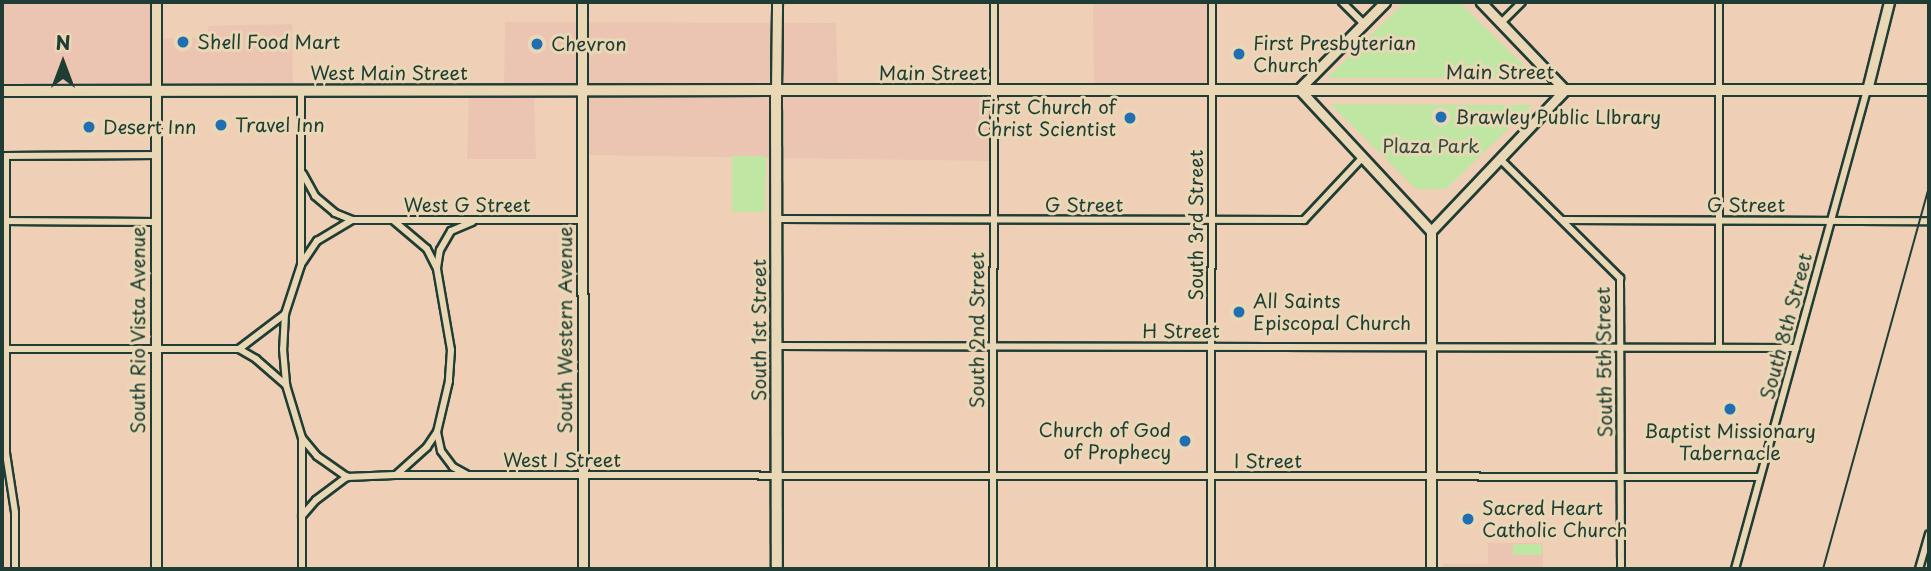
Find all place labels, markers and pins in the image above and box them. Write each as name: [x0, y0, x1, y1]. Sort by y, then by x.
place label: Shell Food Mart: [197, 31, 343, 53]
place label: First Presbyterian Church: [1253, 32, 1416, 76]
place label: Chevron: [551, 33, 627, 55]
marker: Shell Food Mart: [175, 34, 191, 50]
marker: Chevron: [529, 36, 545, 52]
marker: First Presbyterian Church: [1231, 46, 1247, 62]
place label: First Church of Christ Scientist: [976, 96, 1116, 140]
place label: Brawley Public LIbrary: [1455, 106, 1663, 128]
marker: Brawley Public LIbrary: [1433, 109, 1449, 125]
marker: First Church of Christ Scientist: [1122, 110, 1138, 126]
place label: Travel Inn: [235, 114, 326, 136]
place label: Desert Inn: [103, 116, 197, 138]
marker: Travel Inn: [213, 117, 229, 133]
marker: Desert Inn: [81, 119, 97, 135]
place label: All Saints Episcopal Church: [1253, 290, 1411, 334]
marker: All Saints Episcopal Church: [1231, 304, 1247, 320]
marker: Baptist Missionary Tabernacle: [1722, 401, 1738, 417]
place label: Church of God of Prophecy: [1038, 419, 1171, 463]
place label: Baptist Missionary Tabernacle: [1644, 420, 1816, 464]
marker: Church of God of Prophecy: [1177, 433, 1193, 449]
place label: Sacred Heart Catholic Church: [1482, 497, 1628, 541]
marker: Sacred Heart Catholic Church: [1460, 511, 1476, 527]

